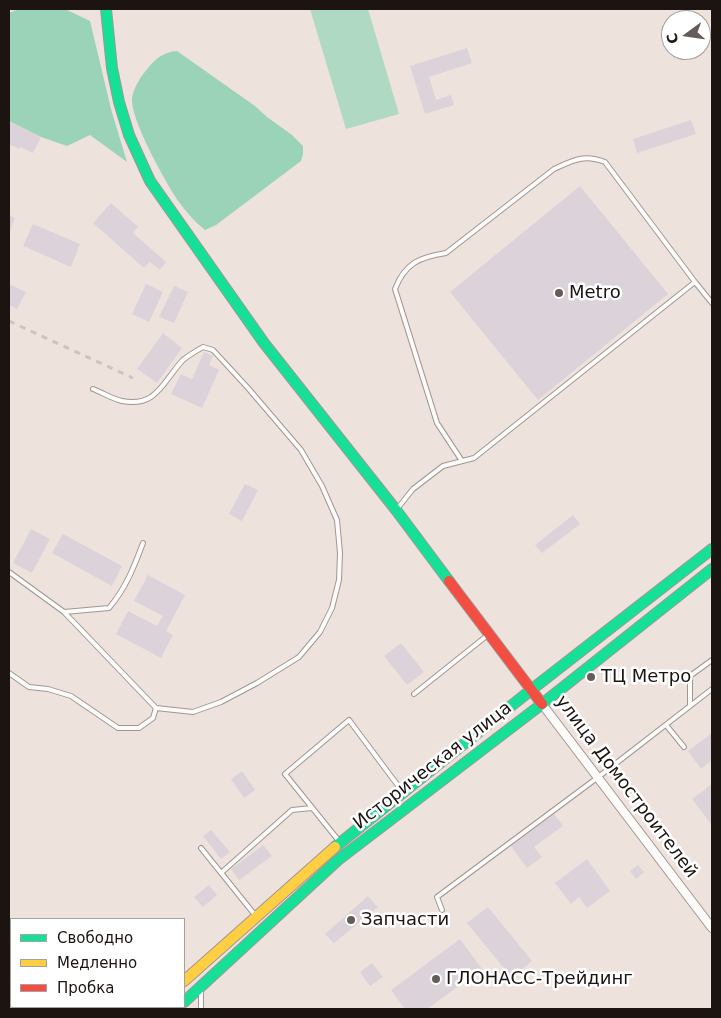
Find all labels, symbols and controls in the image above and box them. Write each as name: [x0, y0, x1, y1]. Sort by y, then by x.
north arrow: [661, 10, 711, 60]
text: С: [663, 31, 681, 45]
place label: Metro: [569, 282, 621, 304]
marker: Metro: [553, 287, 565, 299]
place label: ТЦ Метро: [601, 666, 691, 688]
marker: ТЦ Метро: [585, 671, 597, 683]
street label: улица Домостроителей: [550, 691, 702, 883]
street label: Историческая улица: [349, 697, 517, 835]
place label: Запчасти: [361, 909, 449, 931]
marker: Запчасти: [345, 914, 357, 926]
legend: [10, 918, 185, 1008]
text: Свободно: [57, 929, 133, 947]
text: Медленно: [57, 954, 137, 972]
place label: ГЛОНАСС-Трейдинг: [446, 968, 633, 990]
marker: ГЛОНАСС-Трейдинг: [430, 973, 442, 985]
text: Пробка: [57, 979, 114, 997]

